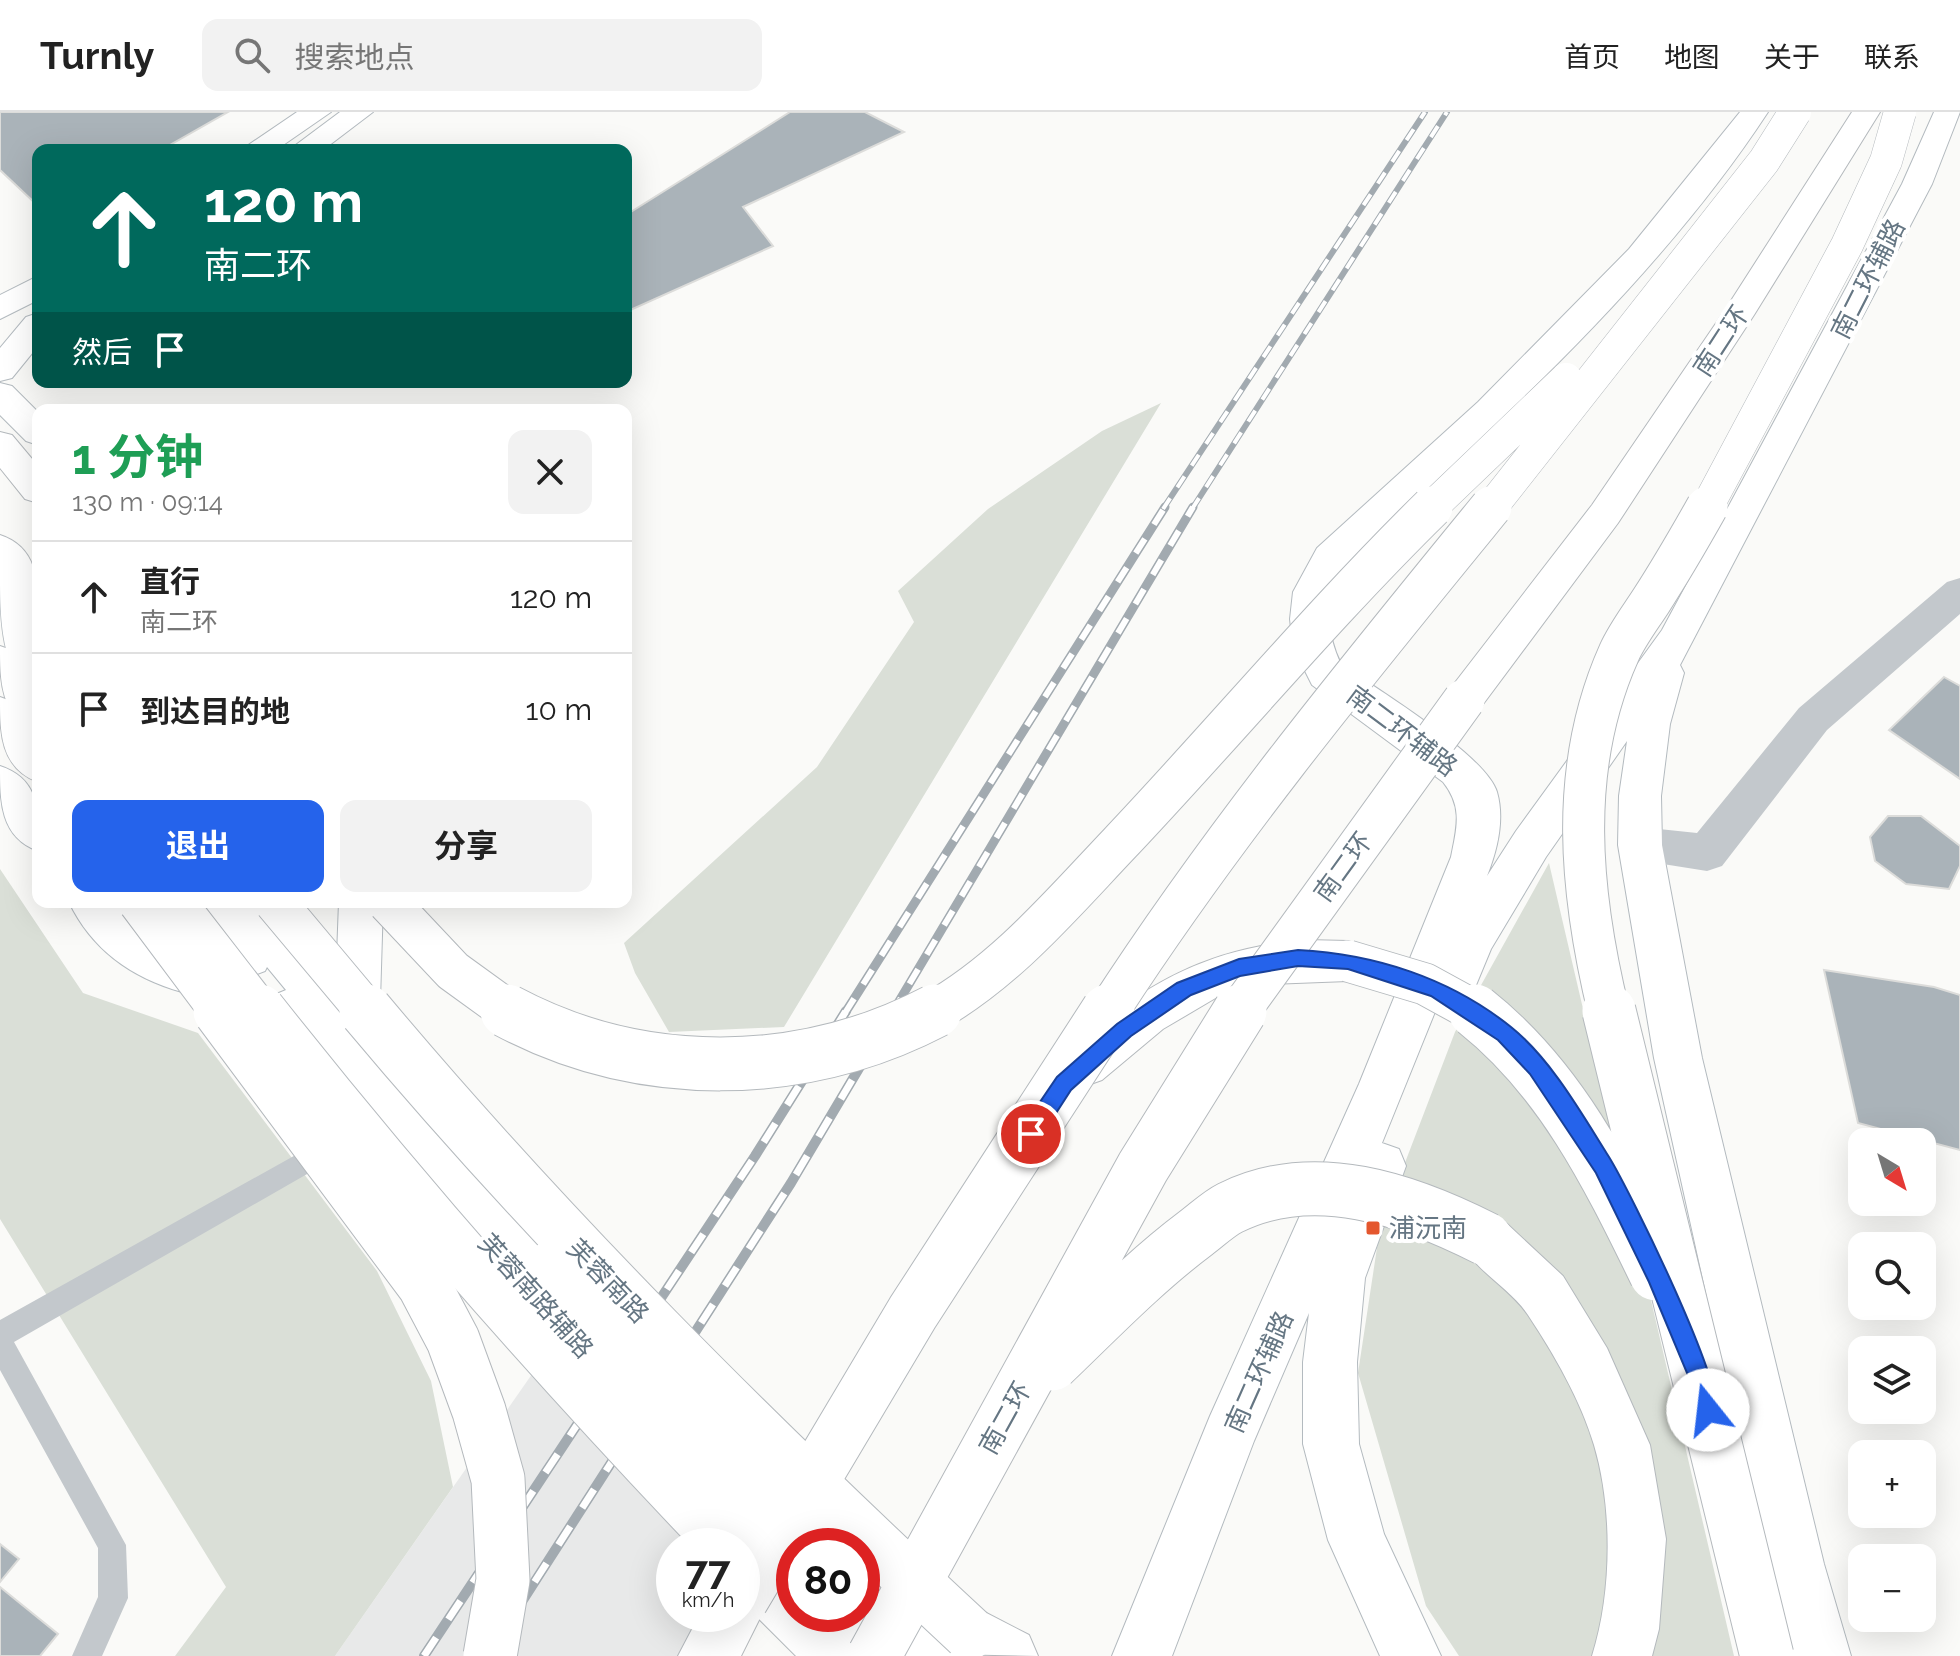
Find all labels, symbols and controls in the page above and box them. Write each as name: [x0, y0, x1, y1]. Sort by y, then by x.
search box: [202, 19, 762, 91]
text: Turnly: [40, 33, 154, 78]
icon: search: [230, 33, 274, 77]
text: 搜索地点: [294, 40, 414, 75]
text: 首页: [1564, 41, 1620, 74]
text: 地图: [1664, 41, 1720, 74]
text: 关于: [1764, 41, 1820, 74]
text: 联系: [1864, 41, 1920, 74]
text: 120 m: [204, 169, 363, 235]
icon: ahead: [72, 176, 176, 280]
street label: 南二环辅路: [1825, 214, 1911, 344]
text: 南二环: [204, 244, 312, 286]
street label: 南二环: [1687, 300, 1755, 382]
icon: arrive: [148, 328, 192, 372]
text: 然后: [72, 335, 132, 370]
text: 1 分钟: [72, 429, 203, 485]
button: close: [508, 430, 592, 514]
text: 130 m · 09:14: [72, 487, 223, 517]
text: 直行: [140, 564, 200, 599]
icon: ahead: [72, 575, 116, 619]
text: 120 m: [510, 580, 592, 615]
text: 南二环: [140, 607, 218, 637]
street label: 南二环辅路: [1341, 680, 1463, 782]
icon: arrive: [72, 687, 116, 731]
text: 10 m: [526, 692, 592, 727]
text: 到达目的地: [140, 694, 290, 729]
button: 退出: [72, 800, 324, 892]
button: 分享: [340, 800, 592, 892]
street label: 南二环: [1308, 827, 1378, 907]
pin: [997, 1100, 1065, 1168]
icon: arrive: [1009, 1112, 1053, 1156]
north arrow: [1848, 1128, 1936, 1216]
map controls: [1848, 1128, 1936, 1632]
place label: 浦沅南: [1389, 1213, 1467, 1243]
marker: 浦沅南: [1364, 1219, 1382, 1237]
street label: 芙蓉南路辅路: [473, 1228, 599, 1364]
button: search: [1848, 1232, 1936, 1320]
street label: 芙蓉南路: [561, 1233, 655, 1329]
street label: 南二环辅路: [1219, 1307, 1299, 1437]
button: layers: [1848, 1336, 1936, 1424]
position arrow: [1666, 1368, 1750, 1452]
street label: 南二环: [973, 1377, 1037, 1459]
button: +: [1848, 1440, 1936, 1528]
speed limit sign: 80: [776, 1528, 880, 1632]
button: −: [1848, 1544, 1936, 1632]
text: 77: [685, 1546, 731, 1593]
text: km/h: [682, 1588, 734, 1612]

